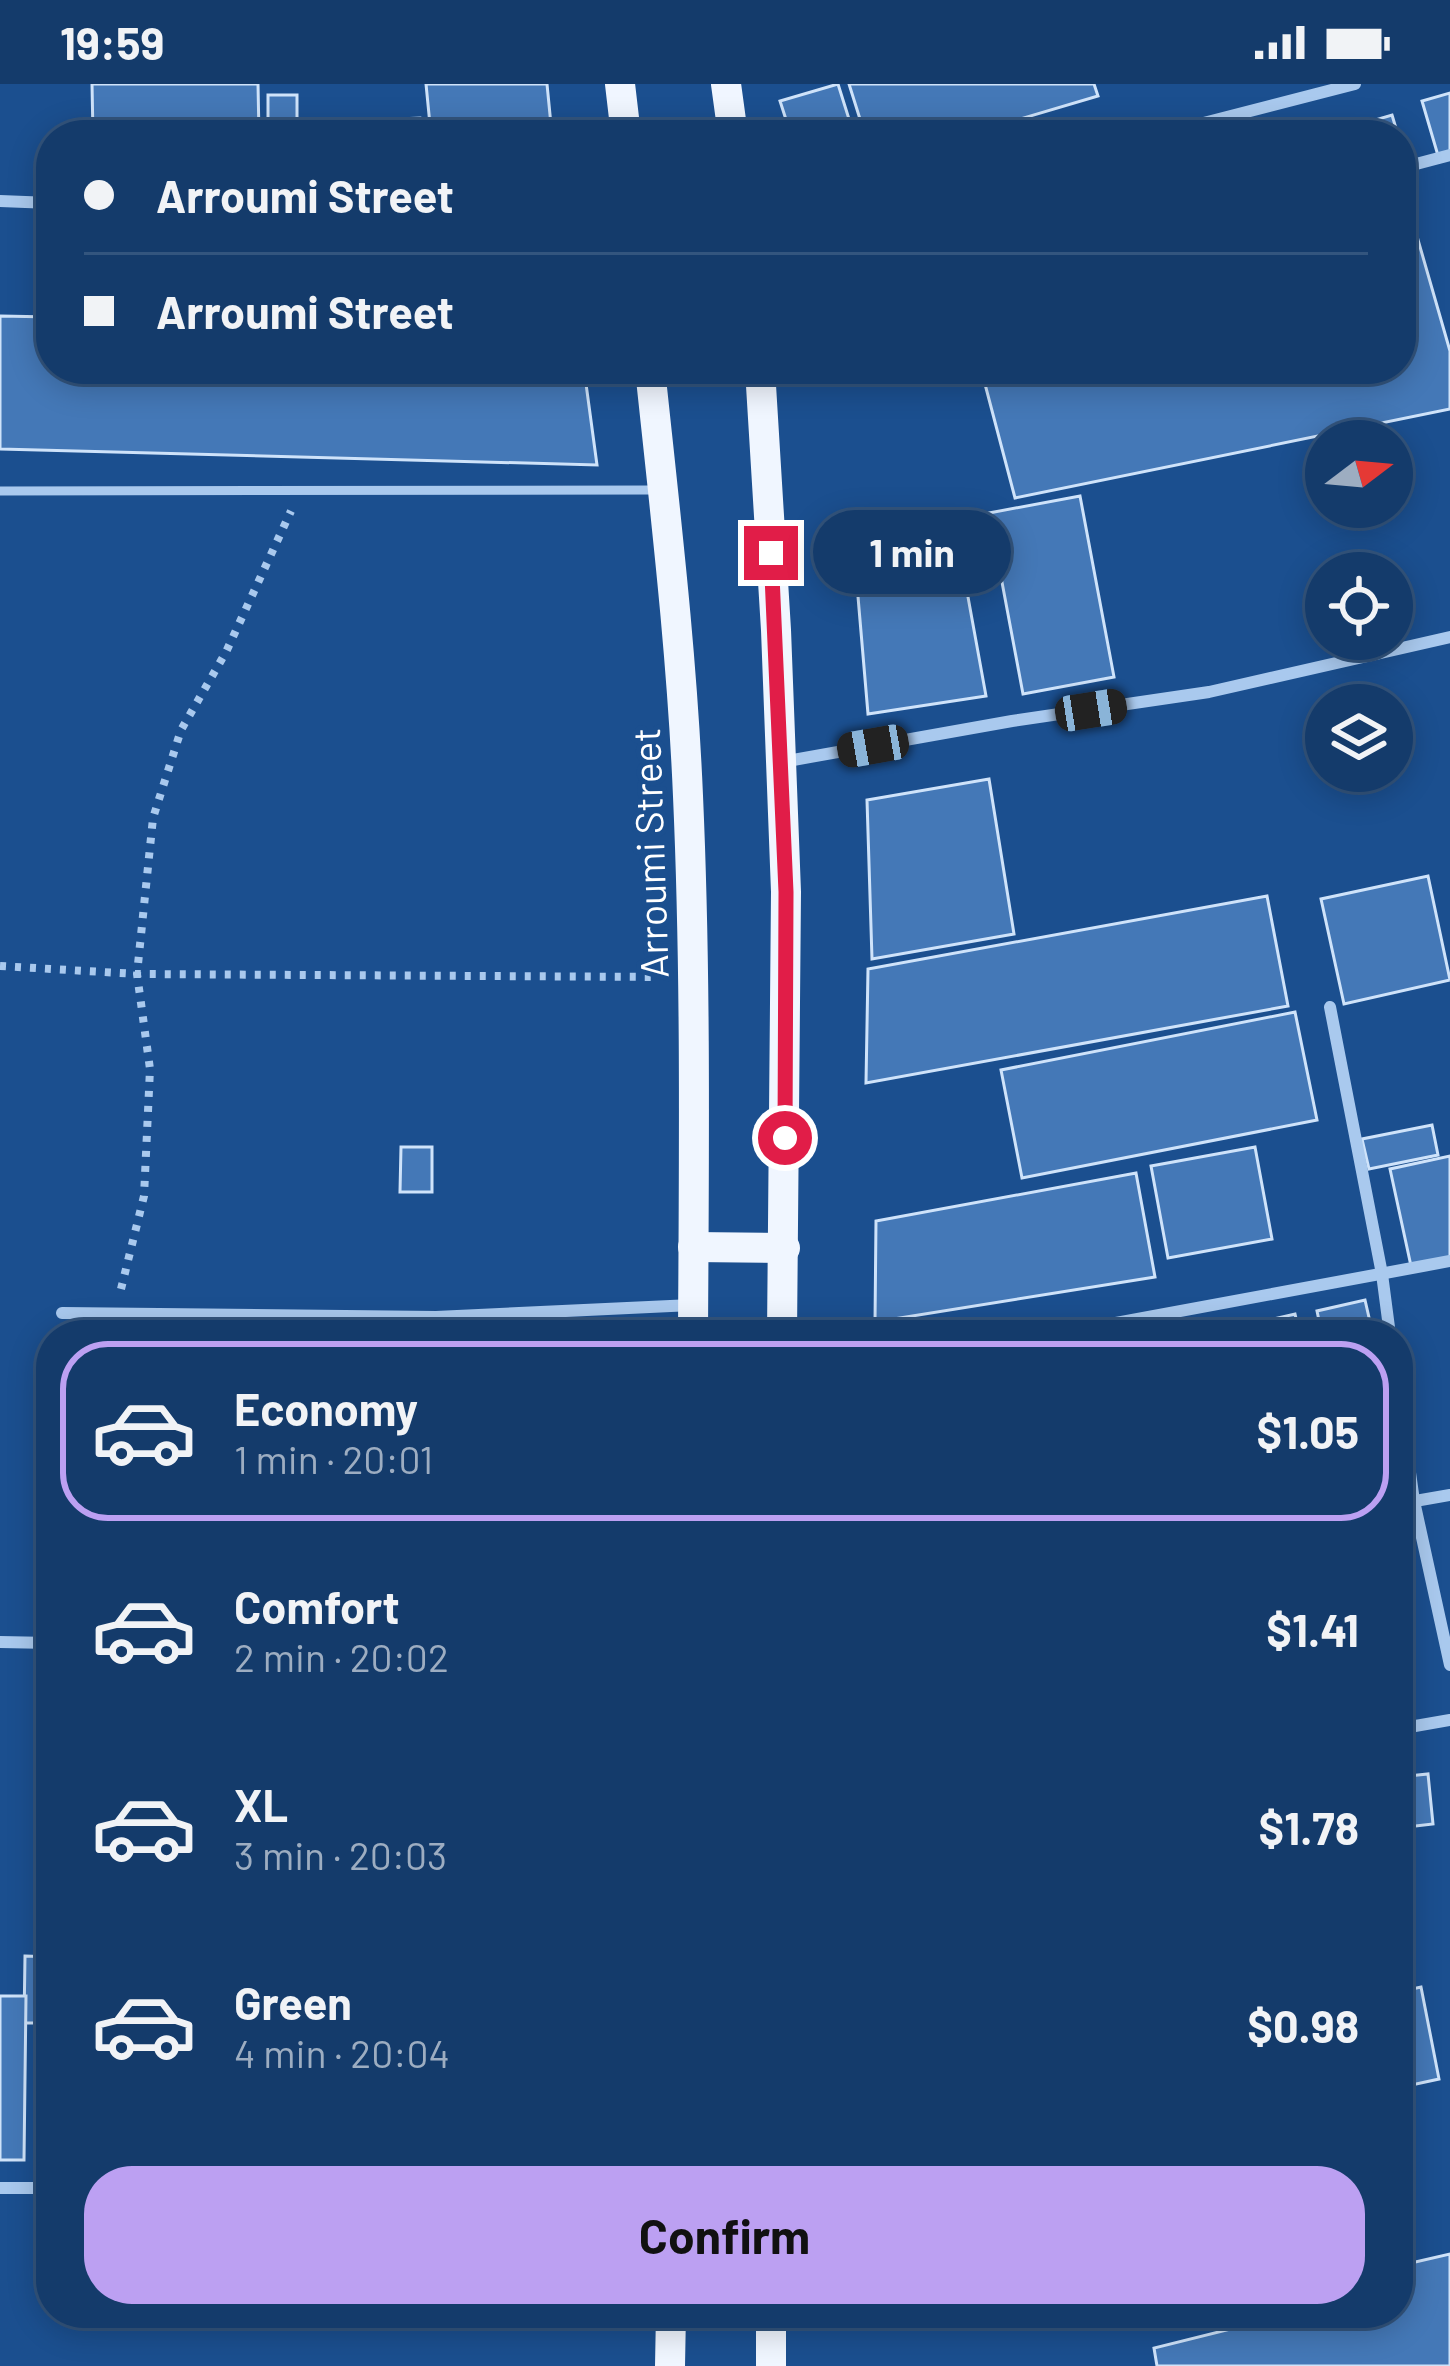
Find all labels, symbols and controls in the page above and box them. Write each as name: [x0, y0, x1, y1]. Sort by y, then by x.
text: 19:59: [60, 15, 164, 69]
text: Arroumi Street: [156, 168, 454, 222]
text: Arroumi Street: [156, 284, 454, 338]
north arrow: [1305, 420, 1413, 528]
map controls: [1305, 420, 1413, 792]
callout: 1 min: [813, 511, 1011, 595]
route end: [744, 526, 798, 580]
text: 1 min: [869, 528, 955, 575]
button: locate: [1305, 552, 1413, 660]
button: layers: [1305, 684, 1413, 792]
car: [1053, 687, 1129, 733]
car: [834, 722, 912, 770]
street label: Arroumi Street: [621, 727, 677, 979]
route start: [758, 1111, 812, 1165]
icon: car: [90, 1377, 198, 1485]
text: Economy: [234, 1381, 418, 1435]
text: $1.05: [1256, 1404, 1359, 1458]
text: 1 min · 20:01: [234, 1435, 433, 1482]
icon: car: [90, 1575, 198, 1683]
text: Comfort: [234, 1579, 400, 1633]
text: $1.41: [1266, 1602, 1359, 1656]
text: 2 min · 20:02: [234, 1633, 449, 1680]
icon: car: [90, 1773, 198, 1881]
text: XL: [234, 1777, 288, 1831]
text: $1.78: [1259, 1800, 1359, 1854]
text: 3 min · 20:03: [234, 1831, 447, 1878]
icon: car: [90, 1971, 198, 2079]
text: Green: [234, 1975, 352, 2029]
text: $0.98: [1247, 1998, 1359, 2052]
text: 4 min · 20:04: [234, 2029, 450, 2076]
button: Confirm: [84, 2166, 1365, 2304]

